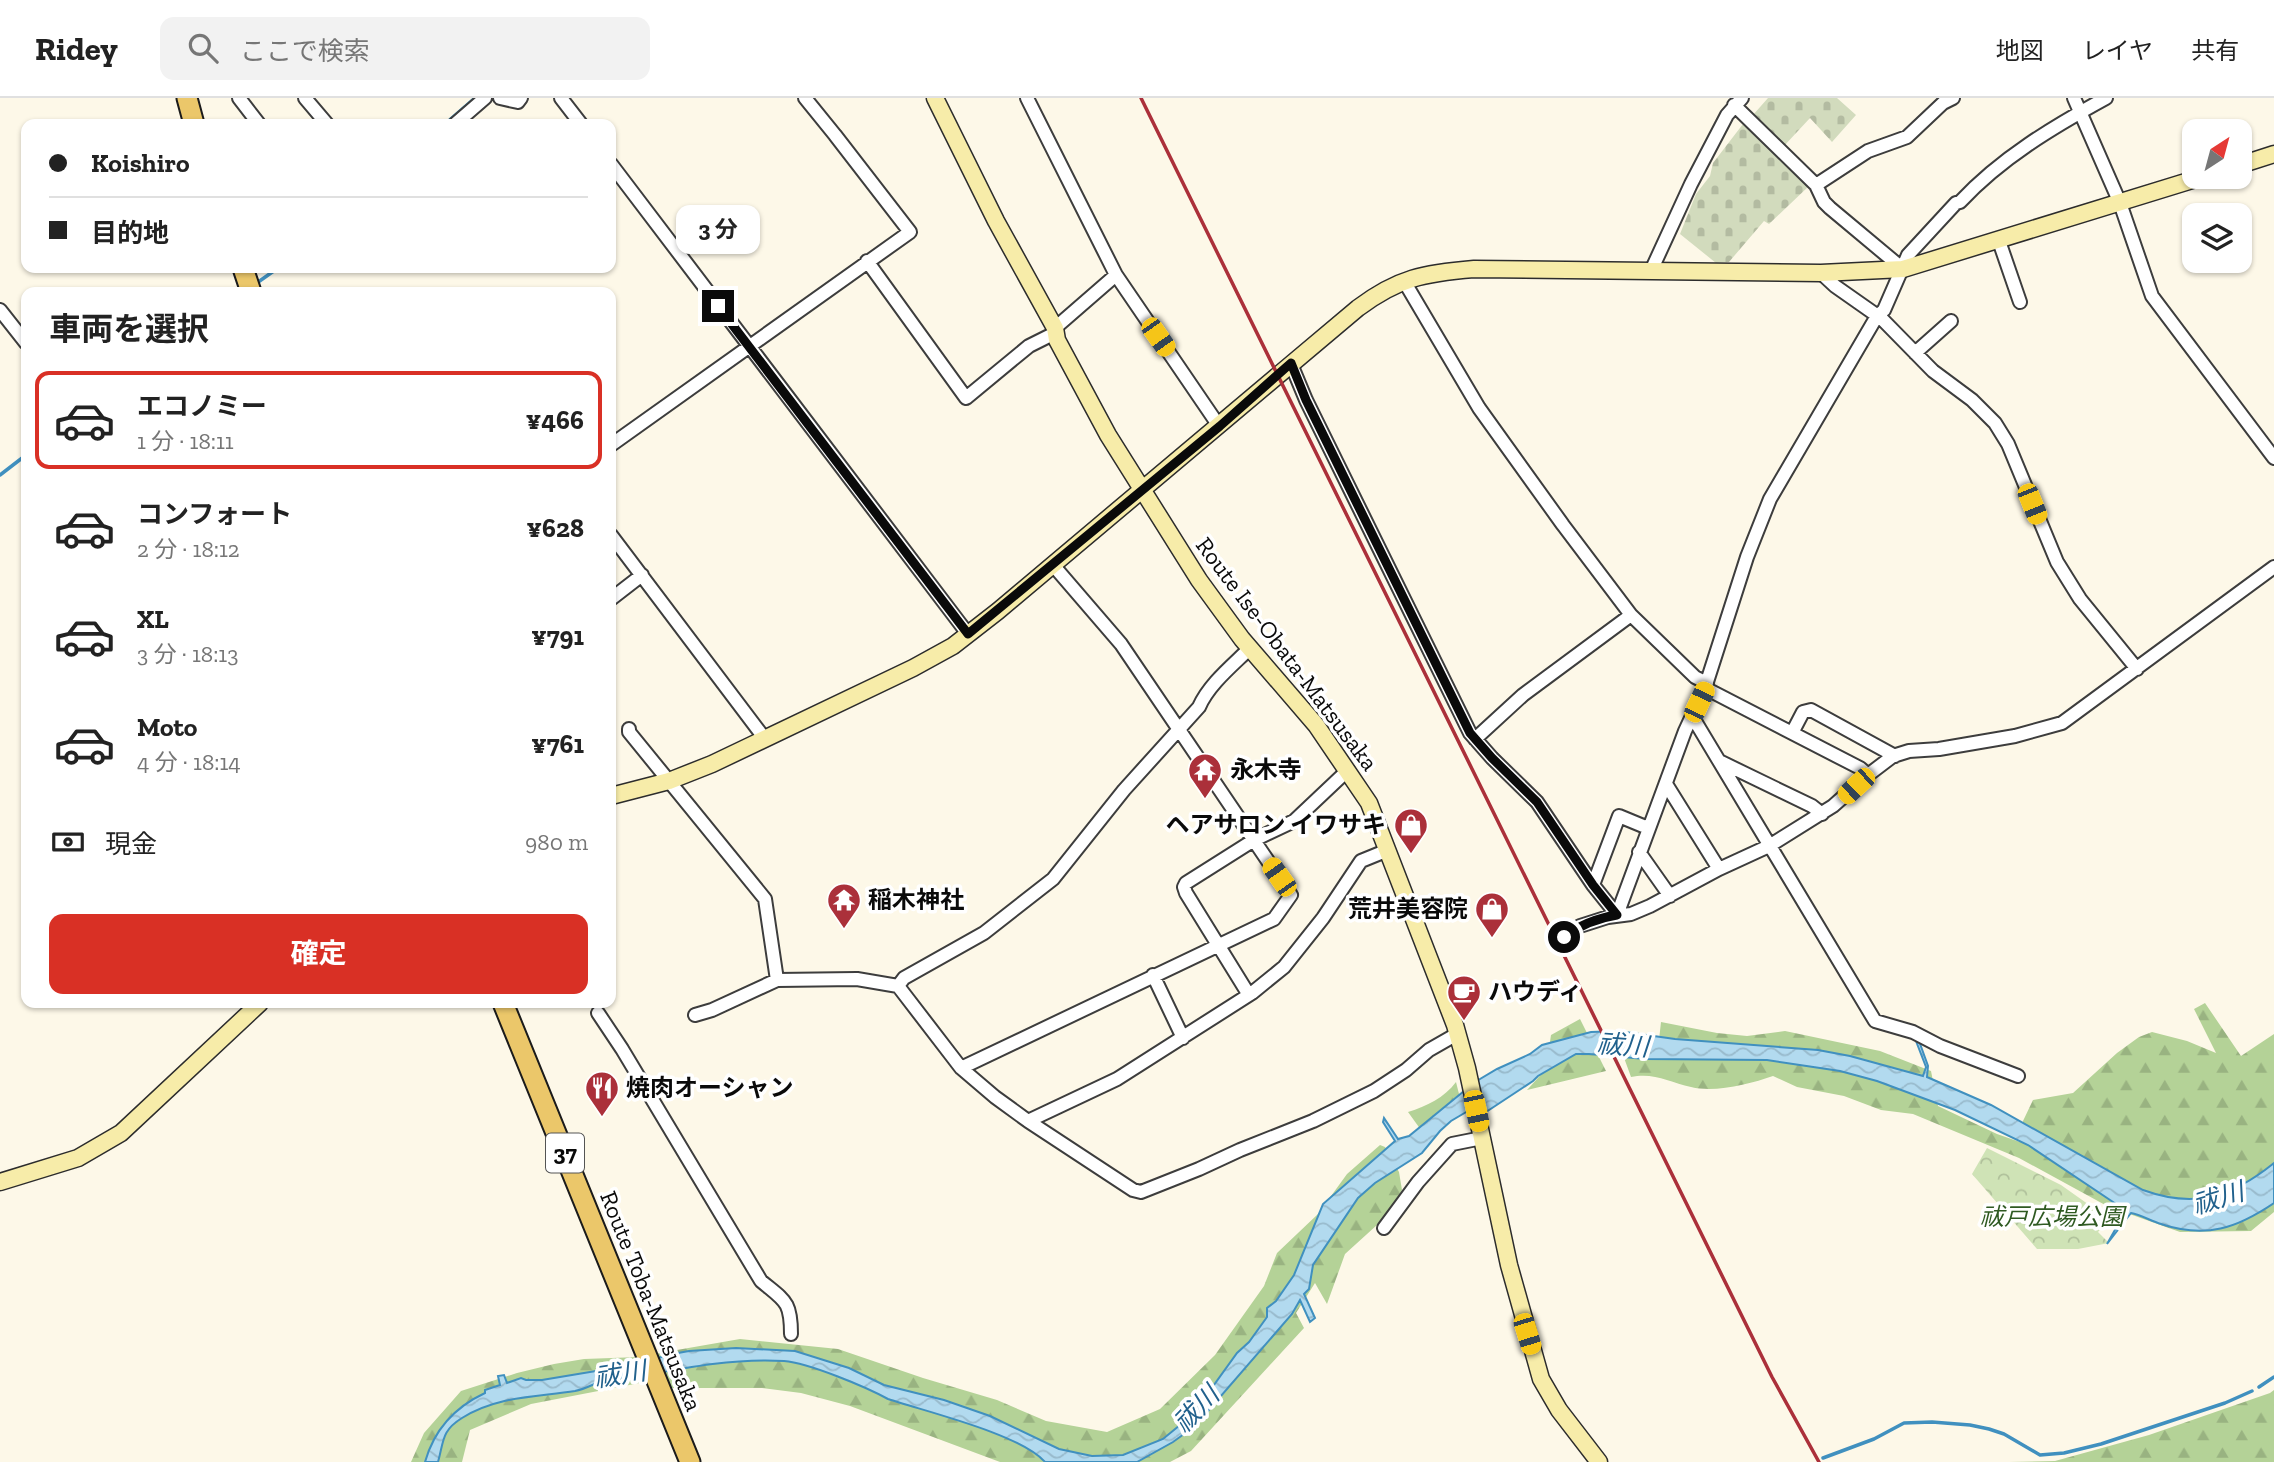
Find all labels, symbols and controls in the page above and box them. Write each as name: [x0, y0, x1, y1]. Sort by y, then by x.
search box: [160, 17, 650, 80]
text: Ridey: [35, 29, 118, 68]
icon: search: [184, 29, 222, 67]
text: ここで検索: [240, 35, 370, 67]
text: 地図: [1996, 36, 2044, 65]
text: レイヤ: [2082, 36, 2153, 65]
text: 共有: [2191, 36, 2239, 65]
north arrow: [2182, 119, 2252, 189]
map controls: [2182, 119, 2252, 273]
text: Koishiro: [91, 147, 190, 179]
button: layers: [2182, 203, 2252, 273]
callout: 3 分: [676, 204, 760, 254]
text: 3 分: [698, 215, 738, 243]
text: 目的地: [91, 217, 169, 249]
route end: [702, 290, 734, 322]
text: 車両を選択: [49, 310, 209, 348]
car: [1138, 314, 1179, 360]
icon: car: [53, 389, 116, 452]
text: エコノミー: [137, 390, 267, 422]
text: ¥466: [526, 404, 584, 436]
text: 1 分 · 18:11: [137, 427, 234, 455]
car: [2015, 481, 2050, 527]
icon: car: [53, 497, 116, 560]
text: コンフォート: [137, 498, 292, 530]
text: ¥628: [527, 512, 584, 544]
street label: Route Ise-Obata-Matsusaka: [1190, 531, 1385, 777]
text: 2 分 · 18:12: [137, 535, 240, 563]
text: XL: [137, 603, 169, 635]
icon: car: [53, 605, 116, 668]
text: ¥791: [531, 620, 584, 652]
text: 3 分 · 18:13: [137, 640, 238, 668]
car: [1681, 679, 1718, 725]
text: Moto: [137, 711, 197, 743]
icon: car: [53, 713, 116, 776]
text: ¥761: [531, 728, 584, 760]
text: 4 分 · 18:14: [137, 748, 241, 776]
temple icon: 永木寺: [1186, 751, 1224, 800]
place label: 永木寺: [1230, 755, 1302, 784]
car: [1834, 764, 1879, 808]
shop icon: ヘアサロン イワサキ: [1392, 806, 1430, 855]
place label: ヘアサロン イワサキ: [1166, 810, 1386, 839]
icon: cash: [49, 823, 87, 861]
text: 現金: [105, 828, 157, 860]
text: 980 m: [525, 828, 588, 856]
car: [1259, 854, 1300, 900]
temple icon: 稲木神社: [825, 881, 863, 930]
place label: 稲木神社: [868, 885, 964, 914]
shop icon: 荒井美容院: [1473, 890, 1511, 939]
place label: 荒井美容院: [1348, 894, 1468, 923]
button: 確定: [49, 914, 588, 994]
route start: [1548, 921, 1580, 953]
cafe icon: ハウディ: [1445, 973, 1483, 1022]
place label: ハウディ: [1488, 977, 1582, 1006]
water label: 祓川: [1596, 1027, 1653, 1063]
restaurant icon: 焼肉オーシャン: [583, 1069, 621, 1118]
place label: 焼肉オーシャン: [626, 1073, 794, 1102]
car: [1462, 1088, 1491, 1134]
road number: 37: [546, 1134, 584, 1172]
water label: 祓川: [2188, 1174, 2250, 1221]
street label: Route Toba-Matsusaka: [594, 1187, 709, 1415]
park label: 祓戸広場公園: [1980, 1202, 2127, 1231]
car: [1511, 1311, 1544, 1357]
water label: 祓川: [592, 1354, 651, 1394]
water label: 祓川: [1166, 1377, 1228, 1439]

